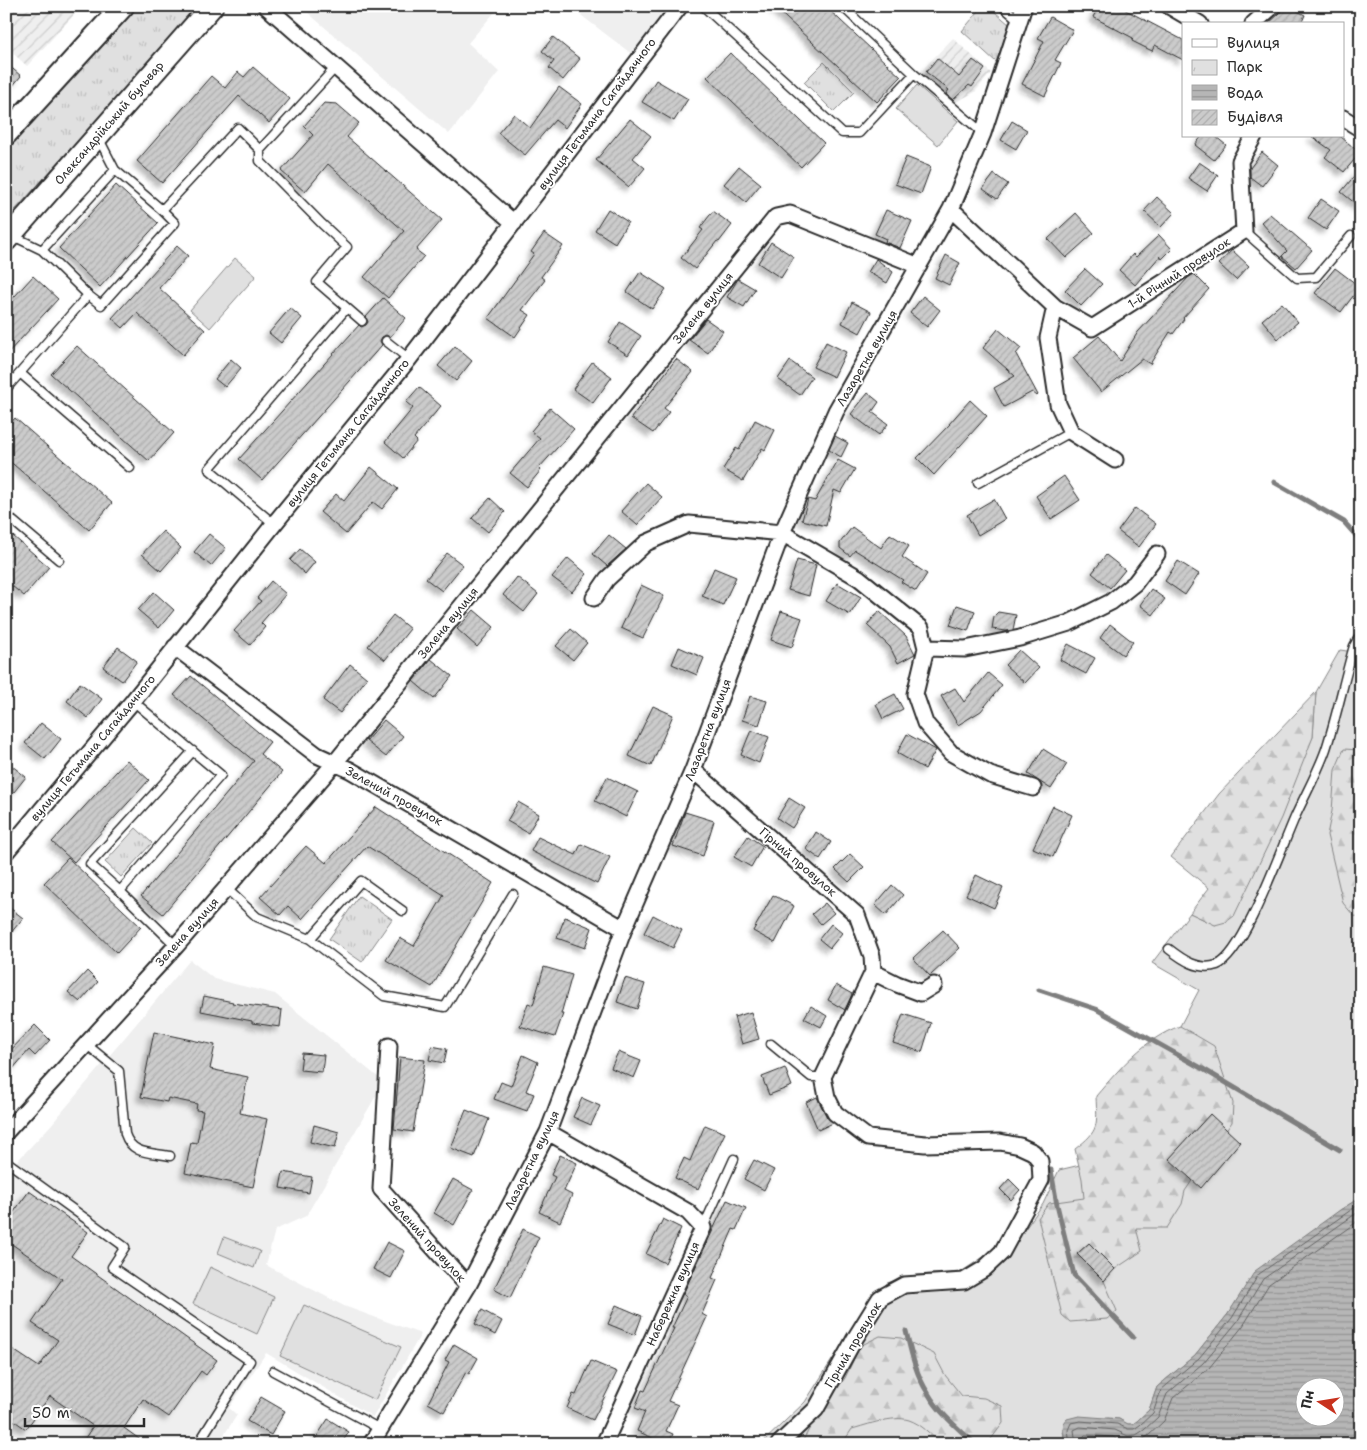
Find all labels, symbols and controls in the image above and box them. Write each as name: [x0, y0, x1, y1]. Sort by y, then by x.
legend: [1182, 22, 1344, 138]
text: Вулиця: [1227, 33, 1280, 53]
street label: вулиця Гетьмана Сагайдачного: [534, 35, 660, 193]
text: Парк: [1227, 57, 1263, 77]
street label: Олександрійський бульвар: [51, 58, 167, 188]
text: Вода: [1227, 83, 1264, 103]
text: Будівля: [1227, 107, 1283, 127]
street label: 1-й Річний провулок: [1125, 233, 1234, 312]
street label: Зелена вулиця: [669, 269, 737, 347]
street label: Лазаретна вулиця: [833, 307, 901, 409]
street label: вулиця Гетьмана Сагайдачного: [283, 355, 413, 511]
street label: Зелена вулиця: [414, 584, 482, 662]
street label: вулиця Гетьмана Сагайдачного: [27, 671, 159, 825]
street label: Лазаретна вулиця: [681, 677, 735, 783]
street label: Зелений провулок: [343, 763, 446, 830]
street label: Гірний провулок: [756, 824, 841, 900]
street label: Зелена вулиця: [152, 894, 222, 970]
street label: Лазаретна вулиця: [501, 1108, 563, 1212]
street label: Зелений провулок: [385, 1194, 470, 1286]
street label: Набережна вулиця: [643, 1239, 703, 1349]
street label: Гірний провулок: [821, 1299, 885, 1391]
north arrow: [1294, 1378, 1344, 1428]
text: Пн: [1297, 1388, 1318, 1410]
scale bar: [25, 1395, 144, 1427]
text: 50 m: [32, 1403, 70, 1423]

